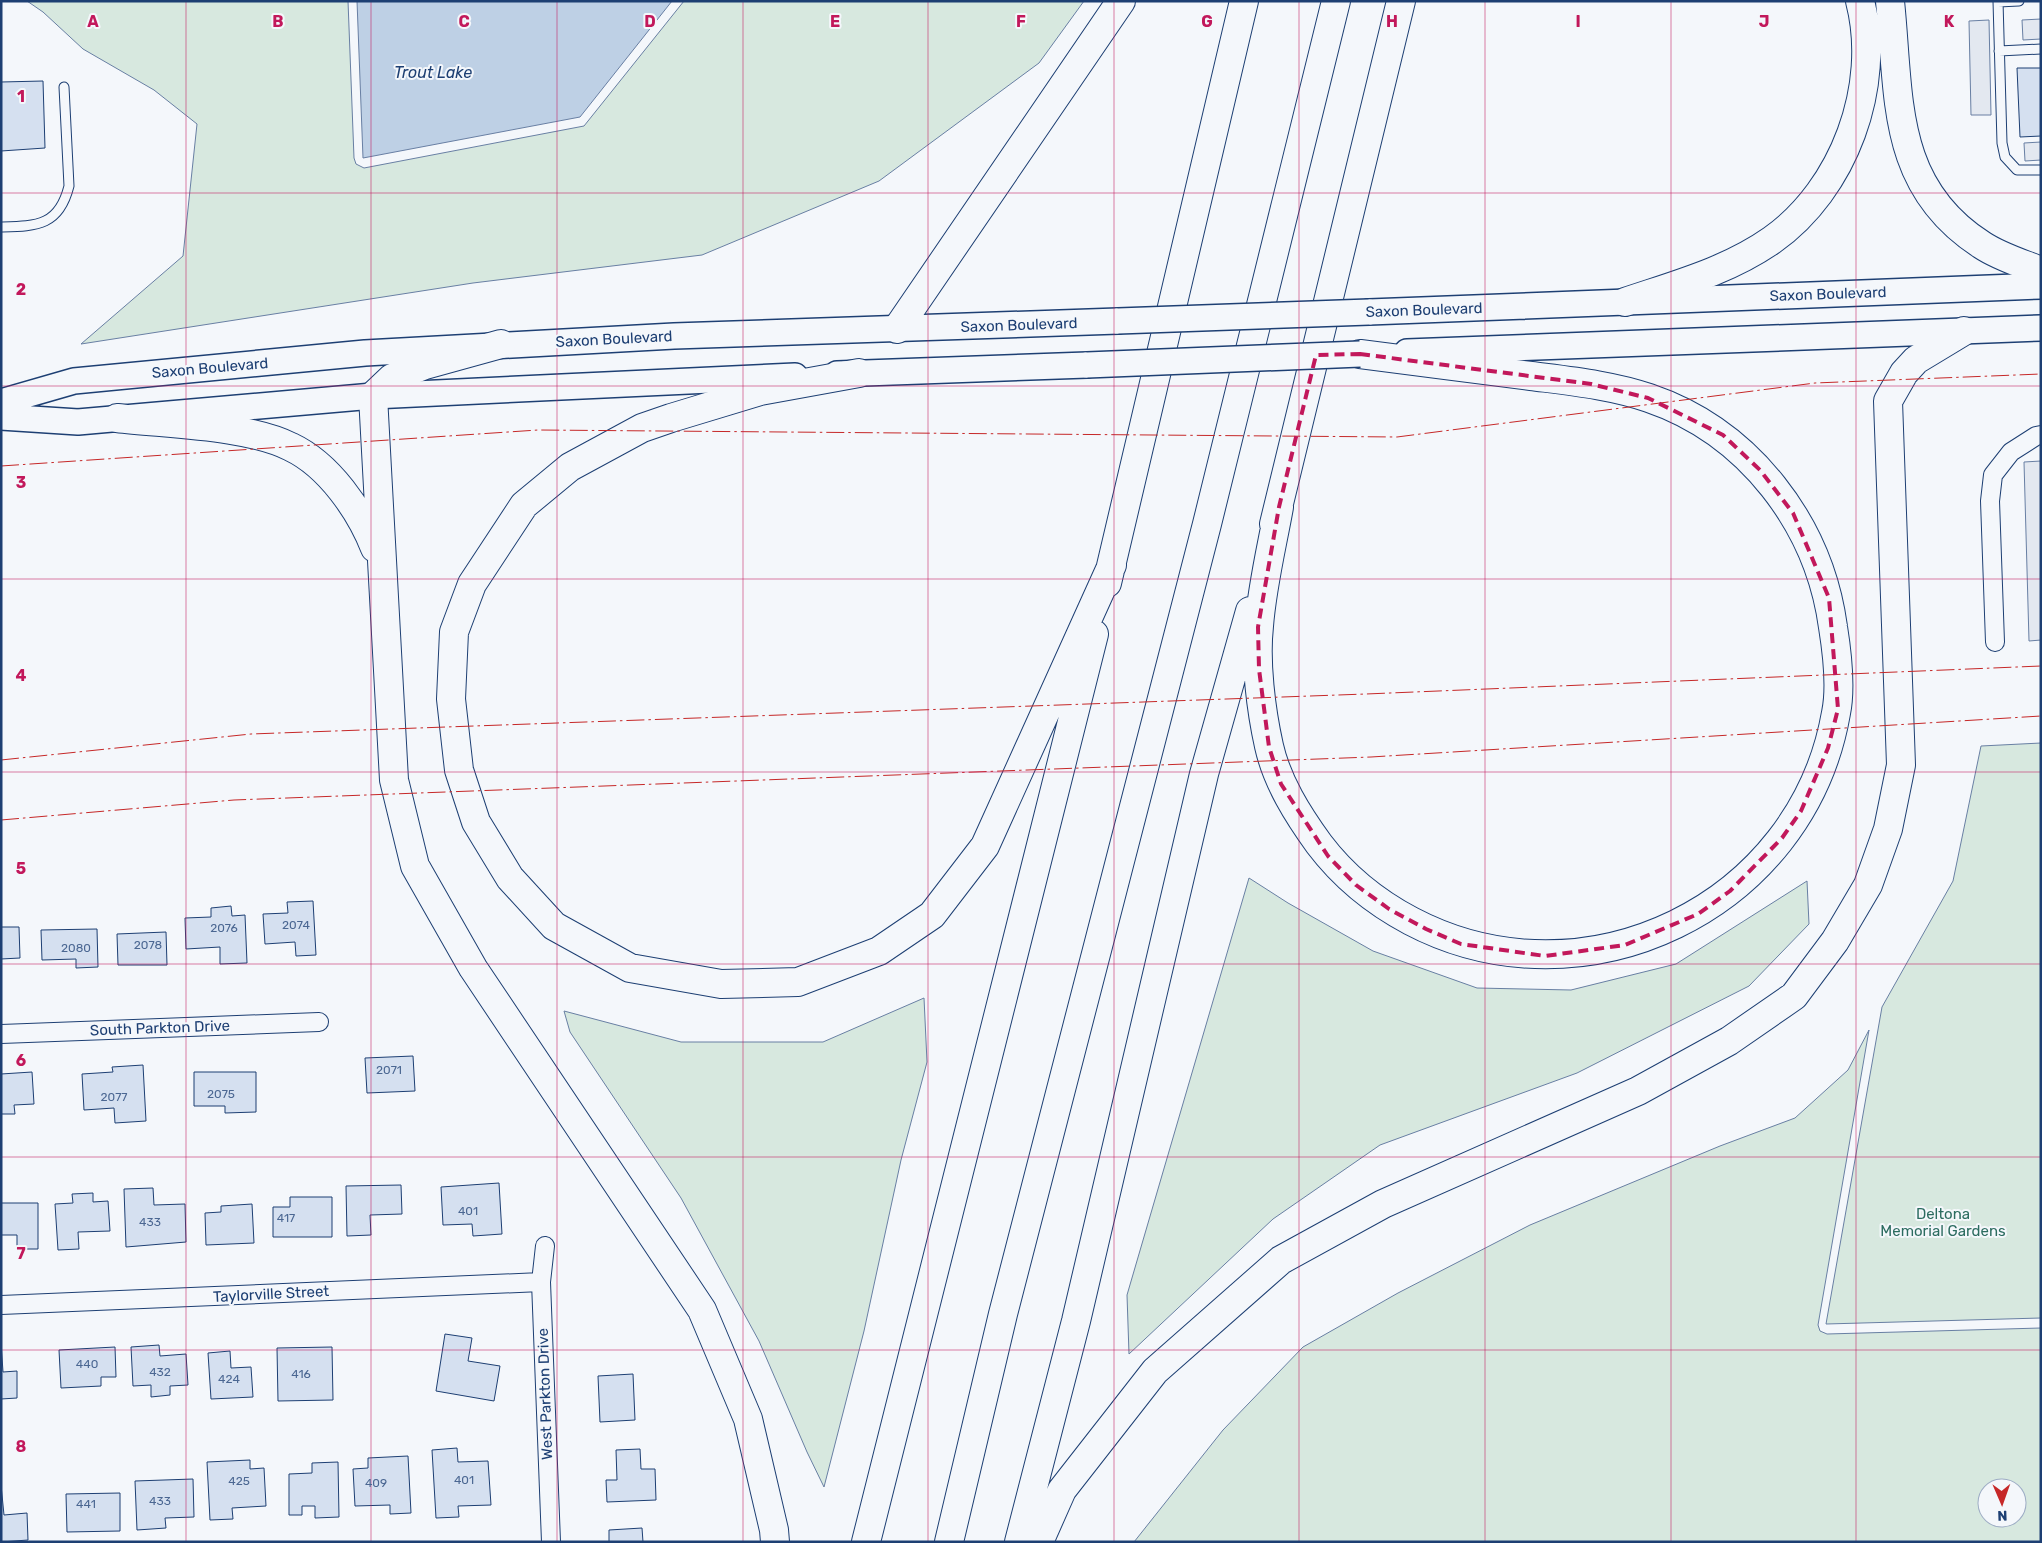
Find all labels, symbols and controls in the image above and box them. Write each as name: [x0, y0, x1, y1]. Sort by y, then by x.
text: A: [87, 12, 99, 31]
text: B: [272, 12, 284, 31]
text: C: [458, 12, 470, 31]
text: D: [644, 12, 656, 31]
text: E: [830, 12, 840, 31]
text: F: [1016, 12, 1026, 31]
text: G: [1201, 12, 1213, 31]
text: H: [1386, 12, 1398, 31]
text: I: [1575, 12, 1581, 31]
text: J: [1759, 12, 1769, 31]
text: K: [1944, 12, 1955, 31]
water label: Trout Lake: [394, 63, 472, 82]
text: 1: [17, 87, 25, 106]
text: 2: [16, 280, 26, 299]
street label: Saxon Boulevard: [1769, 283, 1887, 305]
street label: Saxon Boulevard: [1365, 299, 1483, 321]
street label: Saxon Boulevard: [960, 314, 1078, 336]
street label: Saxon Boulevard: [555, 327, 673, 351]
street label: Saxon Boulevard: [151, 354, 269, 382]
text: 3: [16, 473, 26, 492]
text: 4: [16, 666, 27, 685]
text: 5: [16, 859, 26, 878]
house number: 2074: [282, 918, 310, 932]
house number: 2076: [210, 921, 238, 935]
house number: 2078: [134, 938, 162, 952]
house number: 2080: [61, 941, 91, 955]
street label: South Parkton Drive: [90, 1017, 230, 1039]
text: 6: [16, 1051, 26, 1070]
house number: 2071: [376, 1063, 402, 1077]
house number: 2075: [207, 1087, 235, 1101]
house number: 2077: [101, 1090, 127, 1104]
house number: 401: [458, 1204, 478, 1218]
park label: Deltona Memorial Gardens: [1880, 1205, 2006, 1240]
house number: 417: [277, 1211, 295, 1225]
house number: 433: [139, 1215, 161, 1229]
text: 7: [16, 1244, 26, 1263]
street label: Taylorville Street: [212, 1282, 330, 1306]
street label: West Parkton Drive: [534, 1328, 556, 1460]
house number: 440: [76, 1357, 98, 1371]
house number: 432: [149, 1365, 171, 1379]
house number: 416: [291, 1367, 311, 1381]
house number: 424: [218, 1372, 240, 1386]
text: 8: [16, 1437, 27, 1456]
house number: 401: [454, 1473, 474, 1487]
house number: 425: [228, 1474, 250, 1488]
house number: 409: [365, 1476, 387, 1490]
north arrow: [1977, 1478, 2027, 1528]
house number: 433: [149, 1494, 171, 1508]
house number: 441: [76, 1497, 96, 1511]
text: N: [1997, 1507, 2008, 1524]

